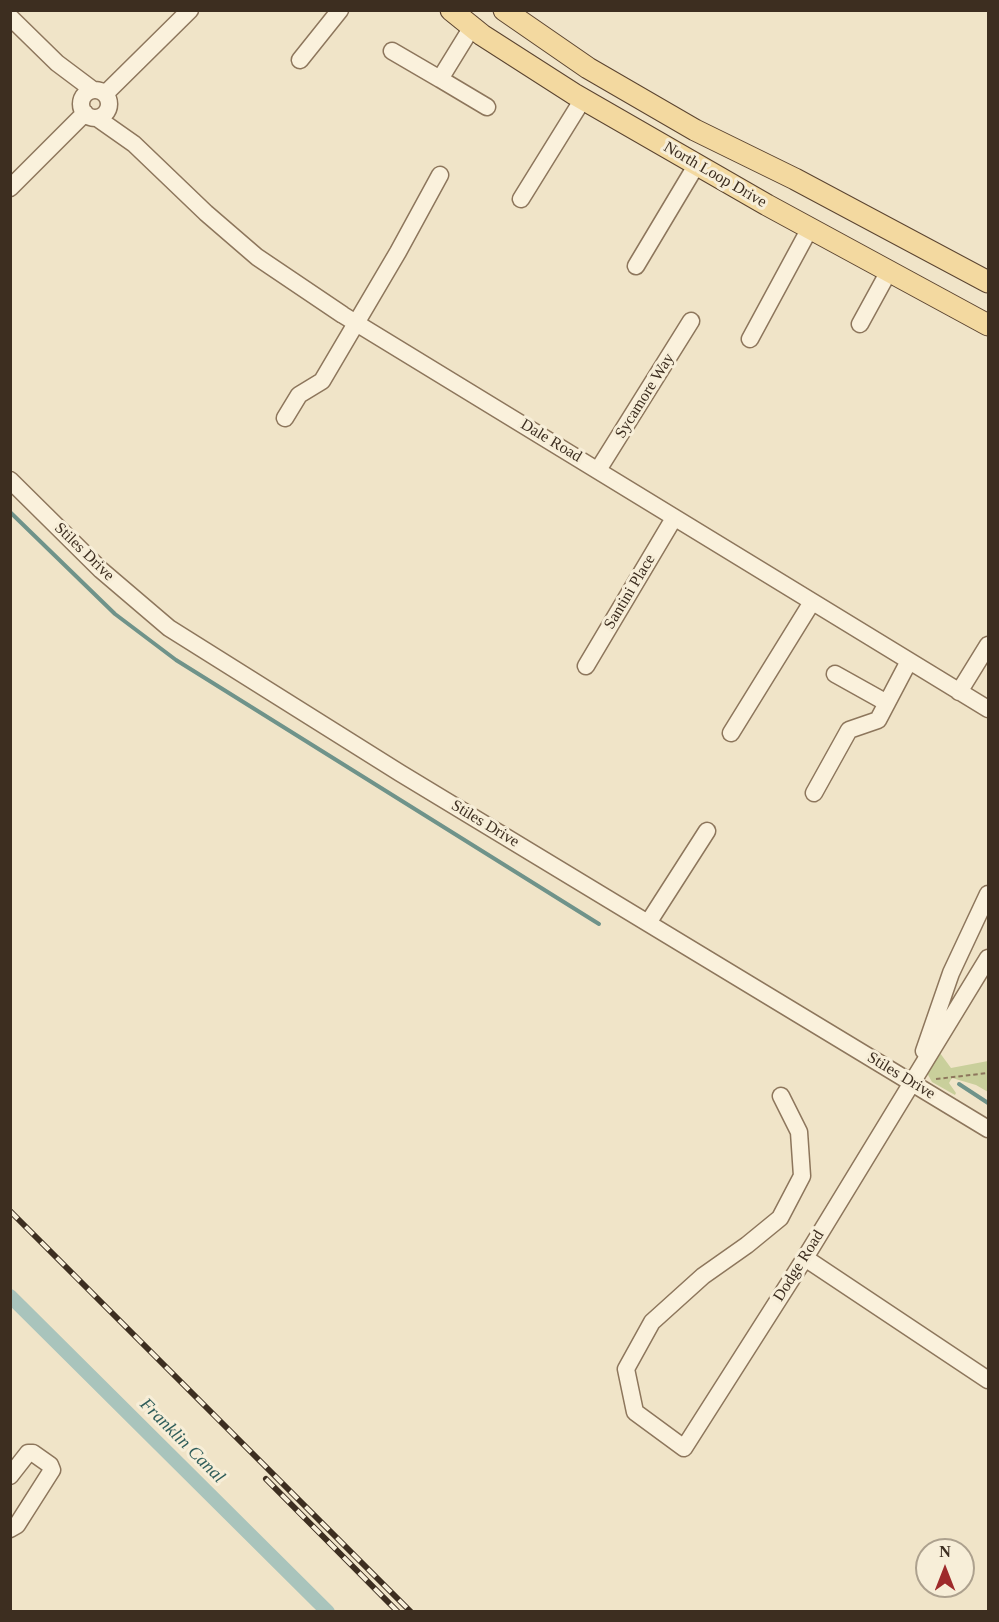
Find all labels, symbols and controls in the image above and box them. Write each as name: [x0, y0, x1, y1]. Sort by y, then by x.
street label: North Loop Drive: [660, 138, 770, 212]
street label: Sycamore Way: [611, 350, 679, 442]
street label: Dale Road: [517, 415, 585, 467]
street label: Stiles Drive: [50, 519, 118, 585]
street label: Santini Place: [600, 551, 660, 633]
street label: Stiles Drive: [447, 796, 523, 852]
street label: Stiles Drive: [863, 1048, 939, 1104]
street label: Dodge Road: [770, 1227, 828, 1305]
water label: Franklin Canal: [135, 1394, 229, 1488]
north arrow: [915, 1538, 975, 1598]
text: N: [939, 1543, 951, 1560]

